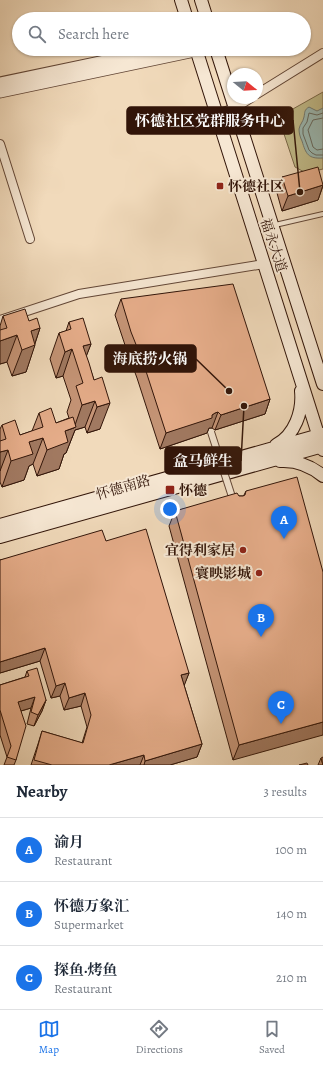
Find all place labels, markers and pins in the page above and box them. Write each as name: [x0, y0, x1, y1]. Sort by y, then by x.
callout: 怀德社区党群服务中心: [127, 107, 293, 134]
place label: 怀德社区: [228, 177, 284, 196]
marker: 怀德社区: [215, 181, 225, 191]
callout: 海底捞火锅: [105, 345, 196, 372]
callout: 盒马鲜生: [165, 447, 241, 474]
place label: 怀德: [179, 481, 207, 500]
marker: 怀德: [164, 484, 176, 496]
pin: A: [271, 506, 297, 539]
place label: 宜得利家居: [165, 541, 235, 560]
marker: 宜得利家居: [238, 545, 248, 555]
place label: 寰映影城: [195, 564, 251, 583]
marker: 寰映影城: [254, 568, 264, 578]
pin: B: [248, 604, 274, 637]
pin: C: [268, 691, 294, 724]

